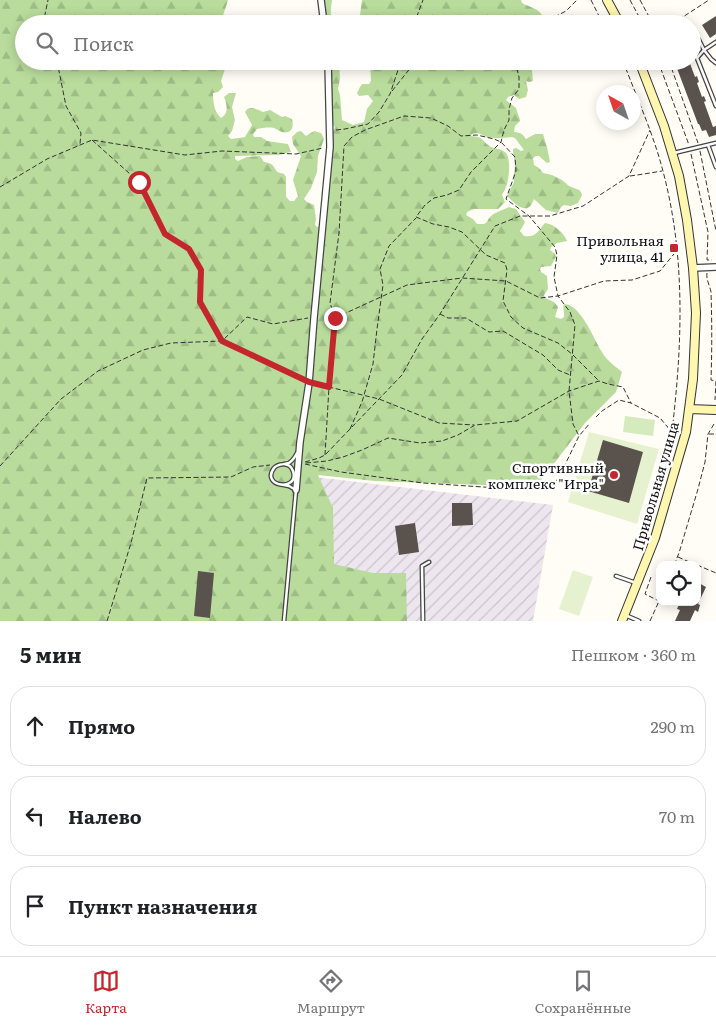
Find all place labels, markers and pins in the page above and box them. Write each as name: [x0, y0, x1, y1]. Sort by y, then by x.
place label: Привольная улица, 41: [576, 230, 664, 266]
marker: Привольная улица, 41: [668, 242, 680, 254]
place label: Спортивный комплекс "Игра": [488, 457, 604, 493]
marker: Спортивный комплекс "Игра": [608, 469, 620, 481]

